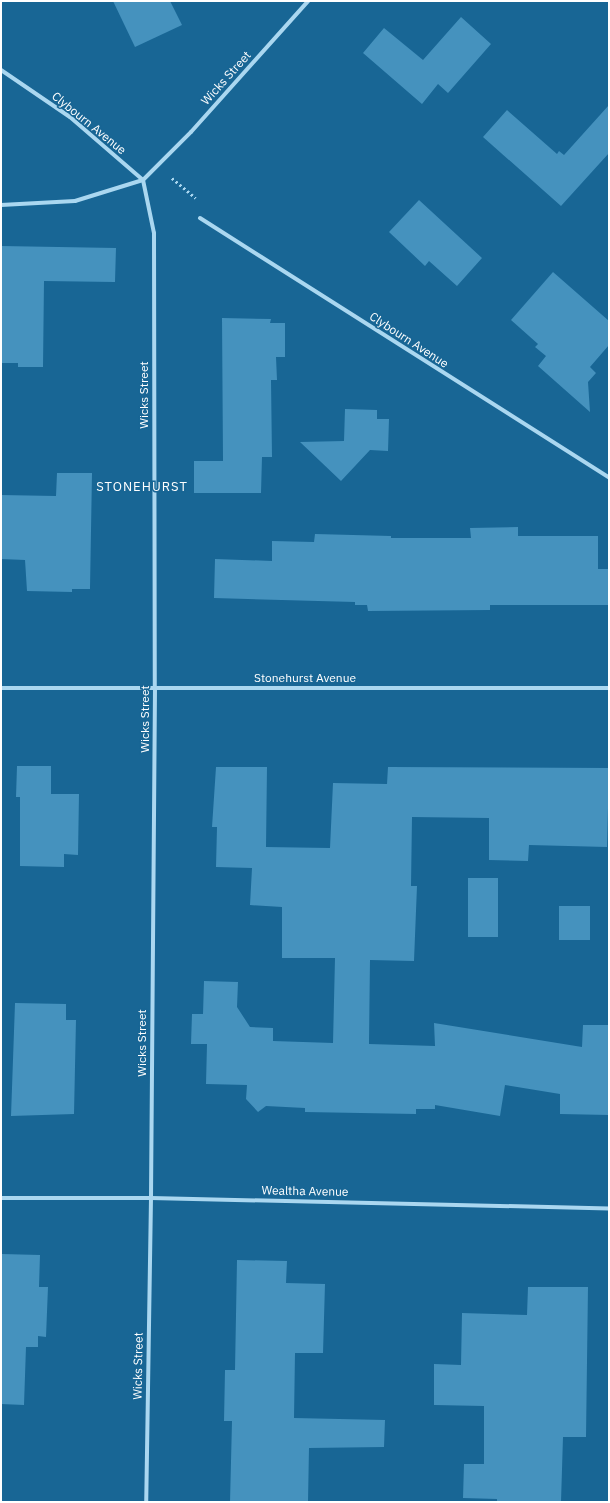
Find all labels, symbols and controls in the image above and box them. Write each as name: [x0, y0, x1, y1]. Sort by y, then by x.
street label: Wicks Street: [198, 48, 254, 108]
street label: Clybourn Avenue: [49, 89, 129, 157]
street label: Clybourn Avenue: [367, 309, 451, 371]
street label: Wicks Street: [137, 361, 151, 429]
district label: STONEHURST: [96, 479, 188, 495]
street label: Stonehurst Avenue: [254, 671, 356, 685]
street label: Wicks Street: [138, 685, 152, 753]
street label: Wicks Street: [135, 1009, 149, 1077]
street label: Wealtha Avenue: [261, 1183, 349, 1199]
street label: Wicks Street: [130, 1332, 146, 1400]

